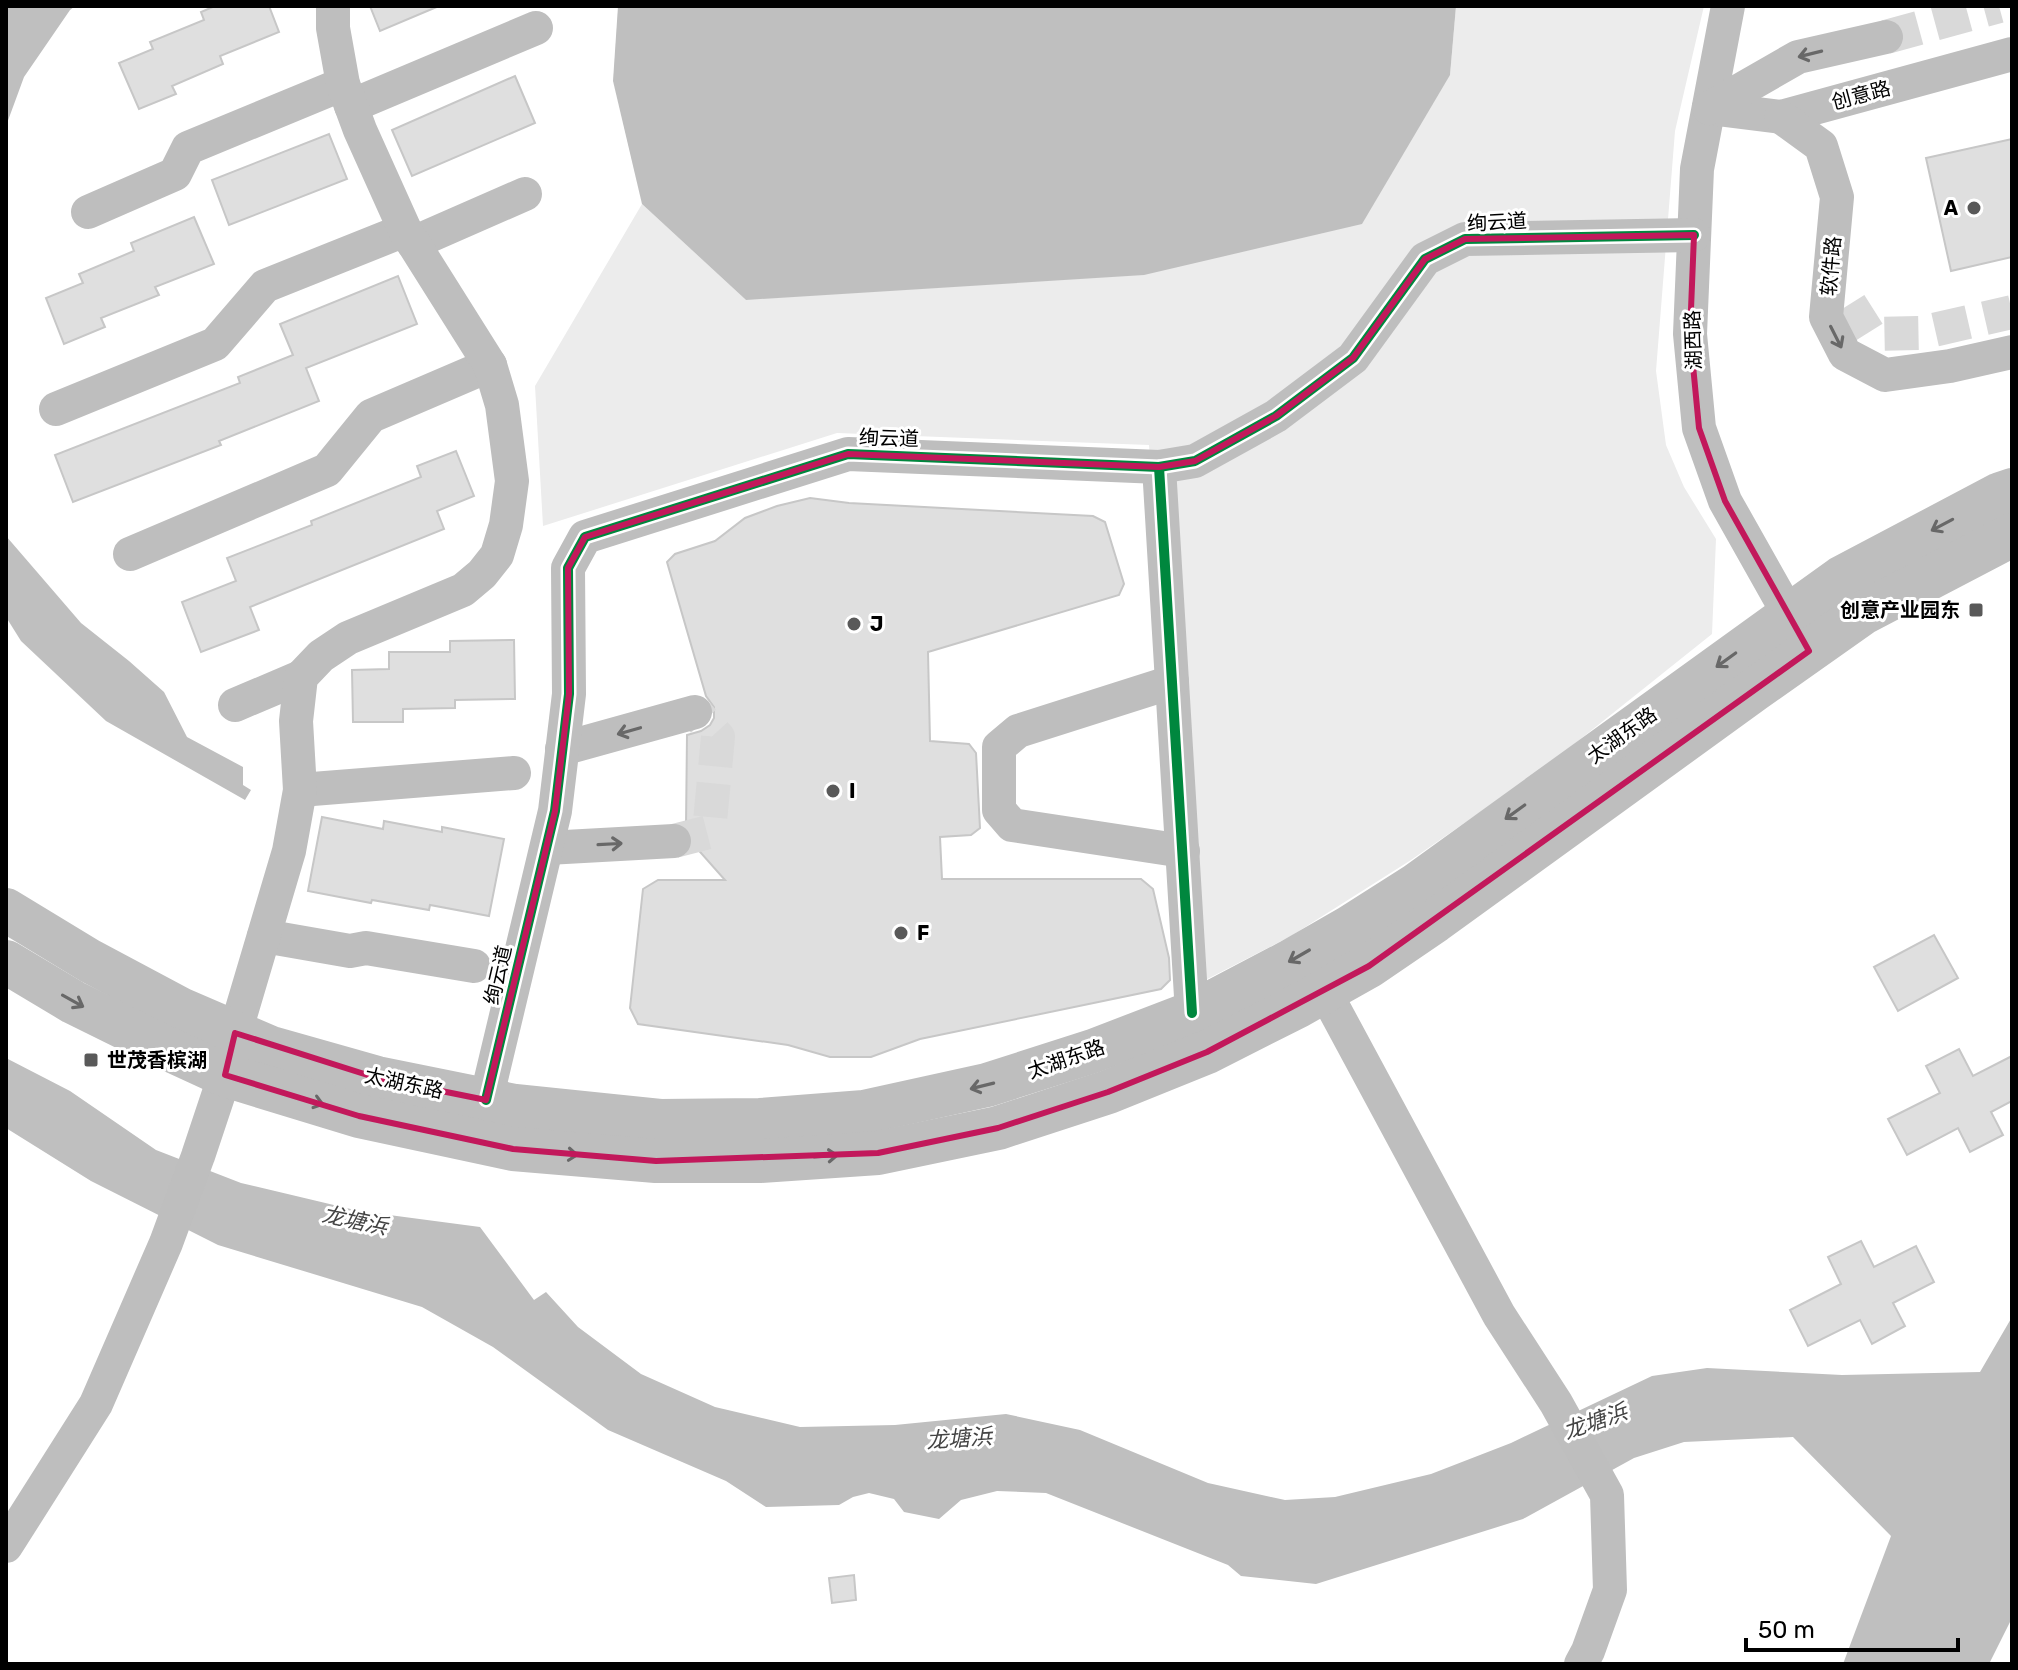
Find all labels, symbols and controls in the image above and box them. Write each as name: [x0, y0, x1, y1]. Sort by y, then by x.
one-way arrow: [1797, 48, 1823, 63]
street label: 创意路: [1829, 76, 1893, 114]
place label: A: [1944, 196, 1959, 220]
marker: A: [1965, 199, 1983, 217]
street label: 绚云道: [1466, 208, 1528, 236]
street label: 软件路: [1816, 235, 1846, 297]
street label: 湖西路: [1680, 310, 1706, 370]
one-way arrow: [1829, 325, 1845, 349]
street label: 绚云道: [859, 425, 919, 451]
one-way arrow: [1931, 517, 1955, 533]
place label: 创意产业园东: [1840, 598, 1960, 622]
marker: 创意产业园东: [1967, 601, 1985, 619]
place label: J: [870, 612, 883, 636]
marker: J: [845, 615, 863, 633]
one-way arrow: [1716, 652, 1738, 668]
street label: 太湖东路: [1583, 702, 1661, 768]
one-way arrow: [616, 724, 642, 739]
place label: I: [849, 779, 855, 803]
marker: I: [824, 782, 842, 800]
one-way arrow: [1505, 804, 1527, 820]
one-way arrow: [596, 837, 623, 852]
place label: F: [917, 921, 929, 945]
marker: F: [892, 924, 910, 942]
street label: 绚云道: [480, 943, 516, 1007]
one-way arrow: [1288, 948, 1311, 964]
one-way arrow: [61, 994, 84, 1010]
street label: 太湖东路: [1024, 1035, 1108, 1083]
place label: 世茂香槟湖: [107, 1048, 207, 1072]
marker: 世茂香槟湖: [82, 1051, 100, 1069]
street label: 太湖东路: [362, 1063, 446, 1103]
one-way arrow: [970, 1079, 995, 1094]
one-way arrow: [299, 1094, 325, 1109]
one-way arrow: [552, 1146, 579, 1161]
one-way arrow: [812, 1148, 839, 1163]
water label: 龙塘浜: [320, 1200, 392, 1241]
water label: 龙塘浜: [1560, 1397, 1633, 1445]
water label: 龙塘浜: [925, 1423, 995, 1454]
scale bar: [1746, 1602, 1958, 1652]
text: 50 m: [1758, 1616, 1815, 1644]

